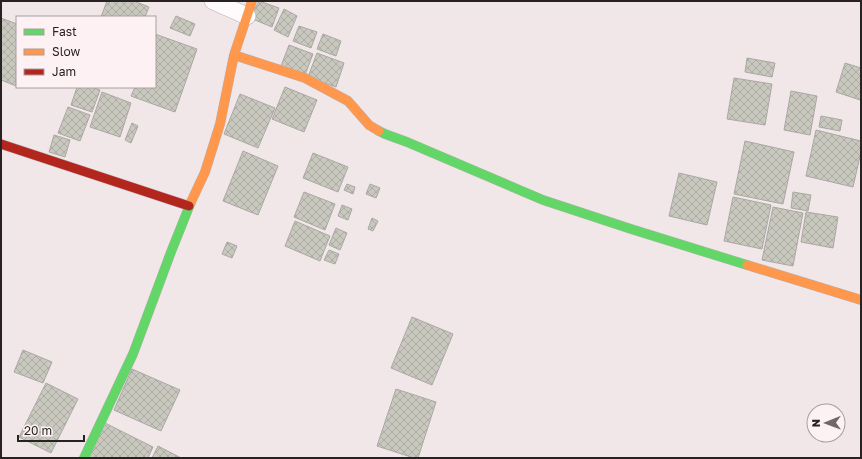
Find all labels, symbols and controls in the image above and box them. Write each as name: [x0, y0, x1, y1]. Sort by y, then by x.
legend: [16, 16, 156, 88]
text: Fast: [52, 24, 77, 39]
text: Slow: [52, 44, 80, 59]
text: Jam: [52, 64, 76, 79]
north arrow: [806, 403, 846, 443]
scale bar: [18, 417, 84, 443]
text: N: [809, 419, 822, 427]
text: 20 m: [24, 423, 52, 438]

